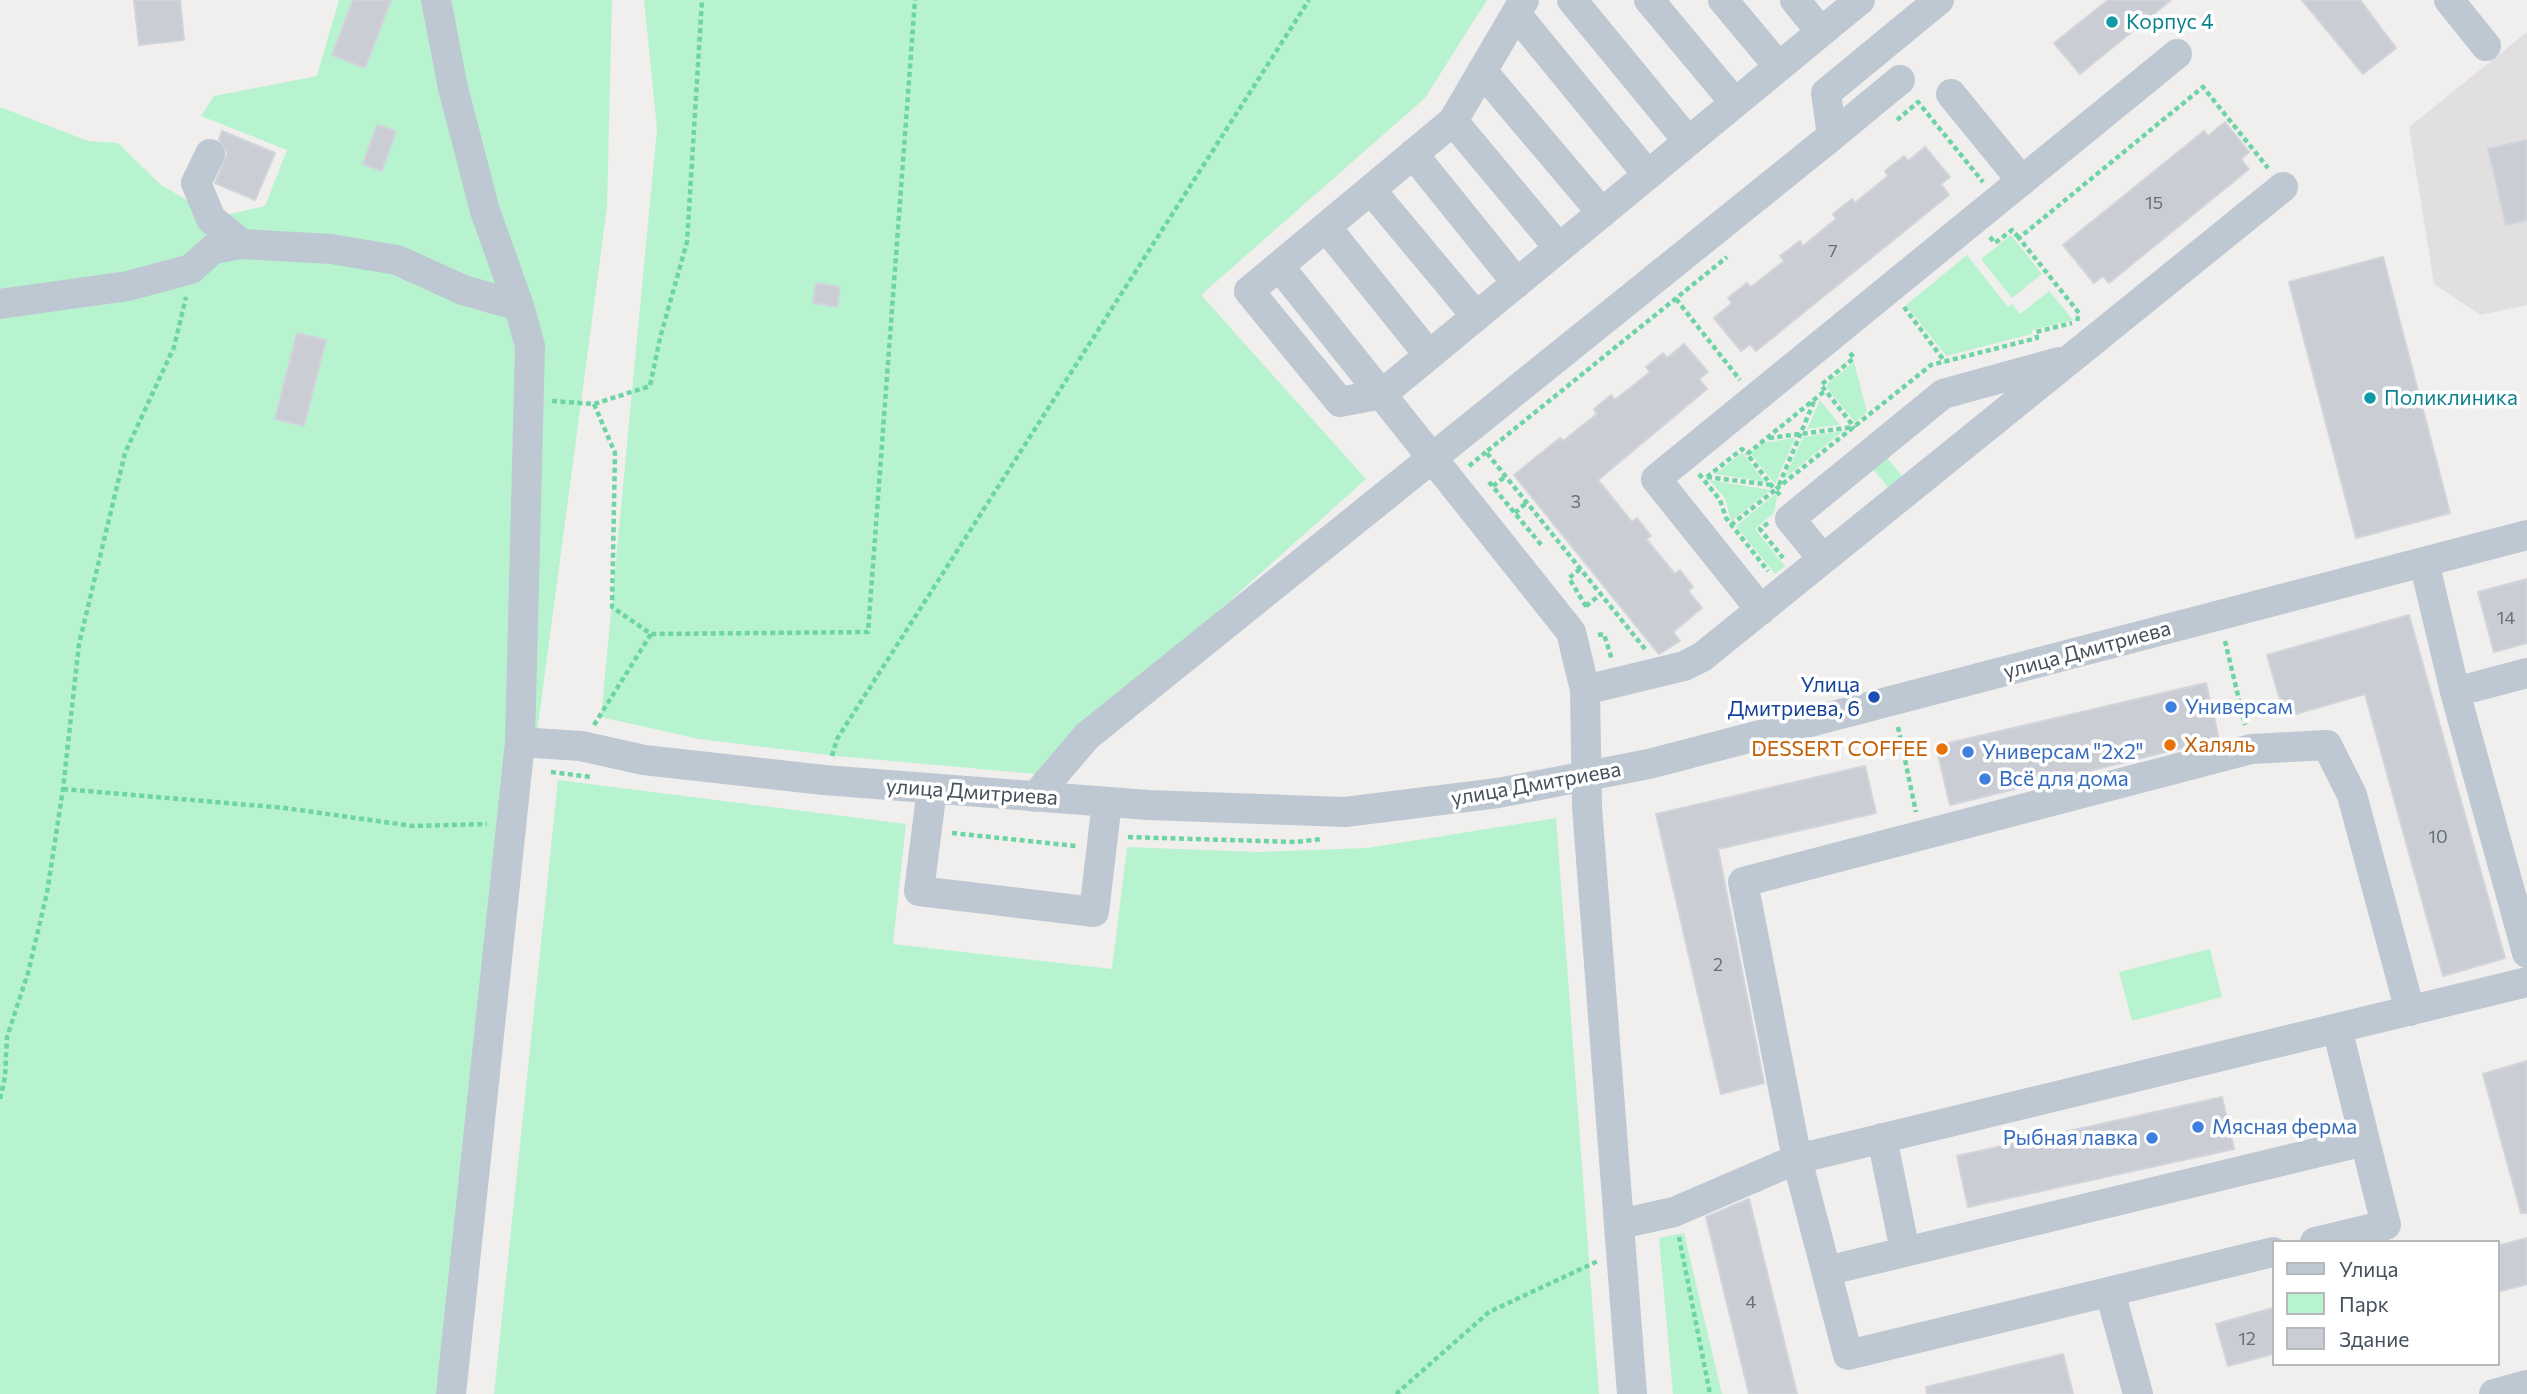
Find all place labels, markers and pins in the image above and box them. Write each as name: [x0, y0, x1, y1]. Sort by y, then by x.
place label: Корпус 4: [2126, 9, 2214, 35]
marker: Корпус 4: [2104, 14, 2120, 30]
place label: Поликлиника: [2384, 385, 2518, 411]
marker: Поликлиника: [2362, 390, 2378, 406]
place label: Улица Дмитриева, 6: [1728, 672, 1860, 722]
marker: Улица Дмитриева, 6: [1866, 689, 1882, 705]
place label: Универсам: [2185, 694, 2293, 720]
marker: Универсам: [2163, 699, 2179, 715]
place label: Халяль: [2184, 732, 2255, 758]
place label: DESSERT COFFEE: [1751, 736, 1928, 762]
marker: Халяль: [2162, 737, 2178, 753]
place label: Универсам "2x2": [1982, 739, 2144, 765]
marker: DESSERT COFFEE: [1934, 741, 1950, 757]
marker: Универсам "2x2": [1960, 744, 1976, 760]
place label: Всё для дома: [1999, 766, 2129, 792]
marker: Всё для дома: [1977, 771, 1993, 787]
place label: Мясная ферма: [2212, 1114, 2357, 1140]
marker: Мясная ферма: [2190, 1119, 2206, 1135]
place label: Рыбная лавка: [2003, 1125, 2138, 1151]
marker: Рыбная лавка: [2144, 1130, 2160, 1146]

